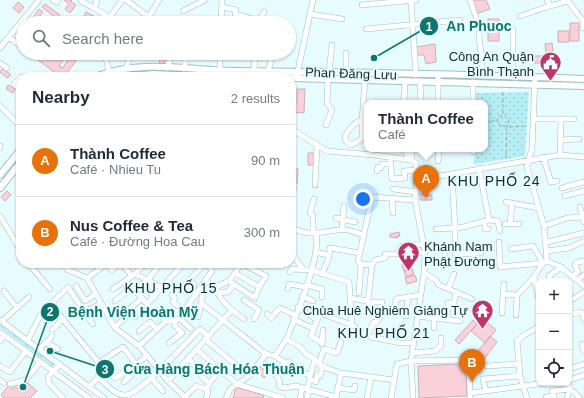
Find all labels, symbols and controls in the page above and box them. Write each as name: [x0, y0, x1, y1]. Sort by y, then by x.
callout: An Phuoc: [419, 13, 520, 39]
search box: [16, 16, 296, 60]
text: An Phuoc: [446, 18, 512, 34]
text: 1: [426, 20, 433, 34]
icon: search: [30, 27, 52, 49]
text: Search here: [62, 30, 144, 47]
place label: Công An Quận Bình Thạnh: [449, 49, 534, 79]
public building icon: Công An Quận Bình Thạnh: [537, 50, 563, 83]
street label: Phan Đăng Lưu: [305, 64, 397, 83]
text: Nearby: [32, 88, 90, 107]
text: 2 results: [231, 91, 280, 106]
popup: [364, 100, 488, 152]
text: Thành Coffee: [378, 110, 474, 127]
text: Café: [378, 127, 406, 142]
text: Thành Coffee: [70, 145, 166, 162]
text: A: [40, 153, 50, 168]
text: 90 m: [251, 153, 280, 168]
text: Café · Nhieu Tu: [70, 162, 161, 177]
pin: A: [413, 165, 439, 198]
district label: KHU PHỐ 24: [447, 172, 541, 189]
your location: [353, 189, 373, 209]
text: Nus Coffee & Tea: [70, 217, 193, 234]
text: B: [40, 225, 50, 240]
text: 300 m: [244, 225, 280, 240]
text: Café · Đường Hoa Cau: [70, 234, 205, 249]
place label: Khánh Nam Phật Đường: [424, 239, 495, 269]
temple icon: Khánh Nam Phật Đường: [396, 240, 422, 273]
map controls: [536, 278, 572, 386]
button: +: [536, 278, 572, 314]
district label: KHU PHỐ 15: [124, 279, 218, 296]
temple icon: Chùa Huê Nghiêm Giảng Tự: [470, 297, 496, 330]
callout: Bệnh Viện Hoàn Mỹ: [40, 299, 206, 325]
place label: Chùa Huê Nghiêm Giảng Tự: [303, 303, 468, 318]
text: Bệnh Viện Hoàn Mỹ: [68, 304, 198, 320]
text: 2: [47, 305, 54, 319]
button: −: [536, 314, 572, 350]
district label: KHU PHỐ 21: [337, 324, 431, 341]
pin: B: [459, 349, 485, 382]
button: locate: [536, 350, 572, 386]
callout: Cửa Hàng Bách Hóa Thuận: [95, 356, 313, 382]
text: Cửa Hàng Bách Hóa Thuận: [123, 361, 305, 377]
text: 3: [102, 363, 109, 377]

